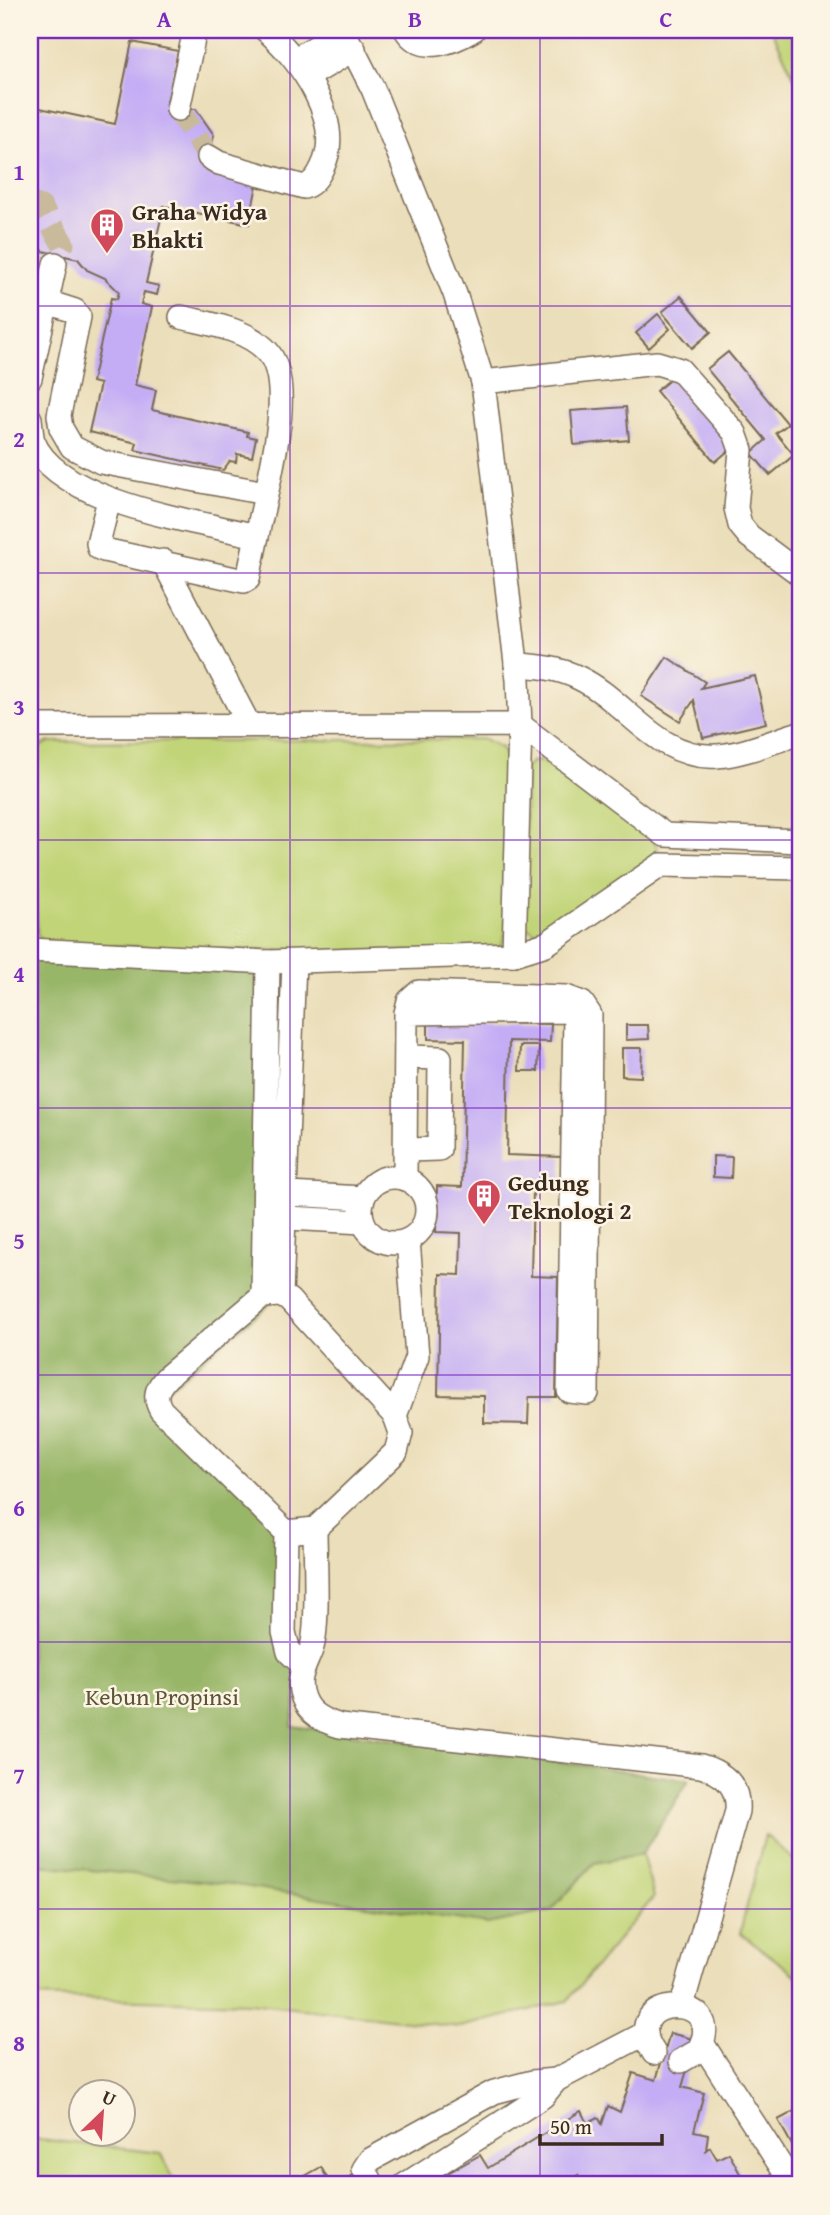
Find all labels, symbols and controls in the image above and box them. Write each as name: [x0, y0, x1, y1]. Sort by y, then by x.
text: A: [157, 2, 172, 35]
text: B: [408, 2, 422, 35]
text: C: [659, 2, 673, 35]
text: 1: [13, 155, 25, 188]
place label: Graha Widya Bhakti: [132, 194, 268, 257]
building icon: Graha Widya Bhakti: [88, 206, 126, 255]
text: 2: [13, 422, 25, 455]
text: 3: [13, 690, 25, 723]
text: 4: [13, 957, 25, 990]
place label: Gedung Teknologi 2: [508, 1165, 632, 1228]
building icon: Gedung Teknologi 2: [465, 1177, 503, 1226]
text: 5: [13, 1224, 25, 1257]
text: 6: [13, 1491, 25, 1524]
park label: Kebun Propinsi: [85, 1679, 239, 1714]
text: 7: [13, 1759, 25, 1792]
text: 8: [13, 2026, 25, 2059]
north arrow: [66, 2078, 136, 2148]
text: U: [97, 2082, 121, 2113]
scale bar: [540, 2103, 662, 2147]
text: 50 m: [550, 2111, 592, 2142]

